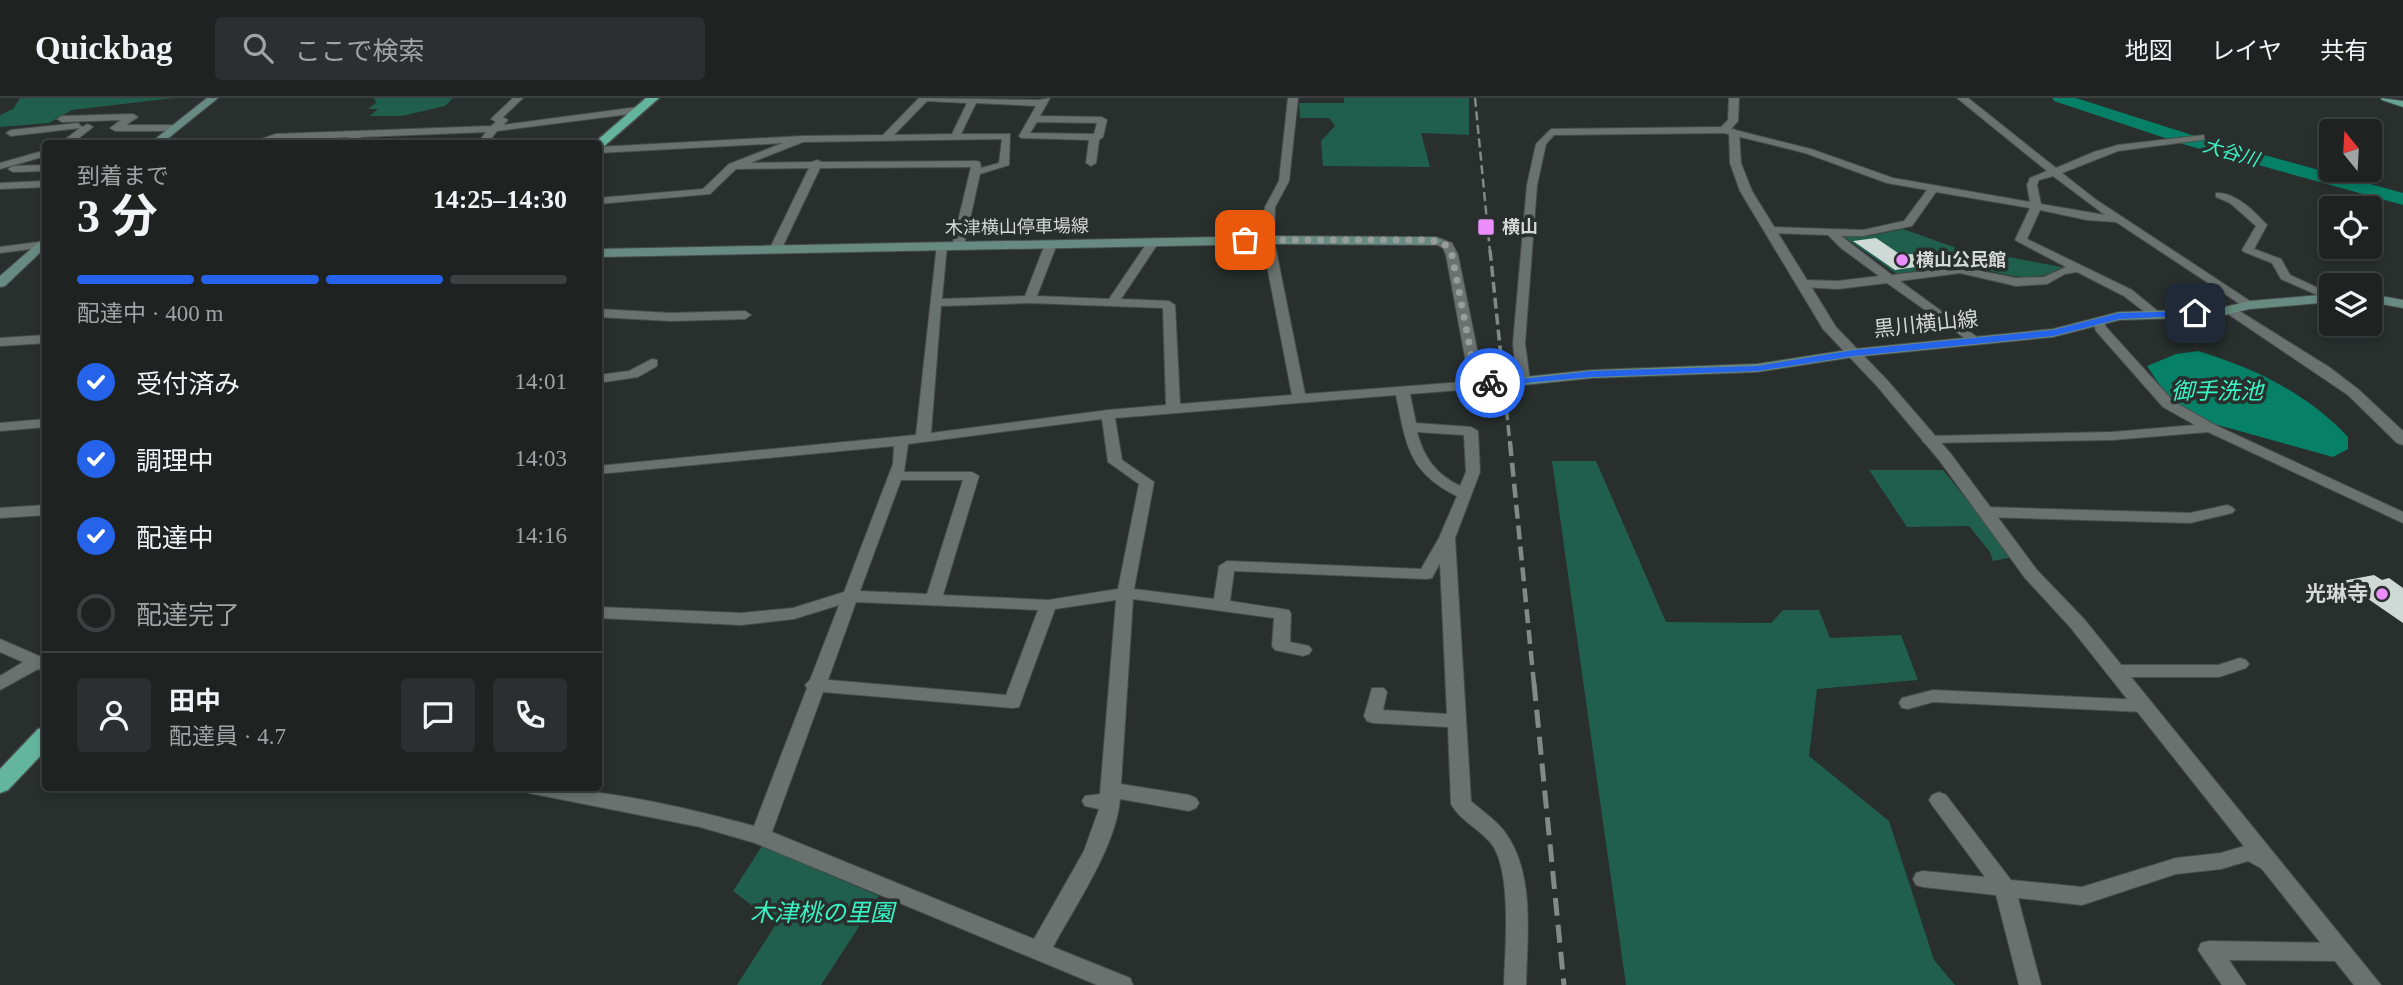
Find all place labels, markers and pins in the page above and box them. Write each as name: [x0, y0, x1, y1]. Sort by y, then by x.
pin: [1215, 210, 1275, 270]
marker: 横山: [1476, 217, 1496, 237]
place label: 横山: [1502, 217, 1538, 237]
place label: 横山公民館: [1916, 250, 2006, 270]
marker: 横山公民館: [1894, 252, 1910, 268]
pin: [2165, 283, 2225, 343]
place label: 光琳寺: [2305, 582, 2368, 606]
marker: 光琳寺: [2374, 586, 2390, 602]

